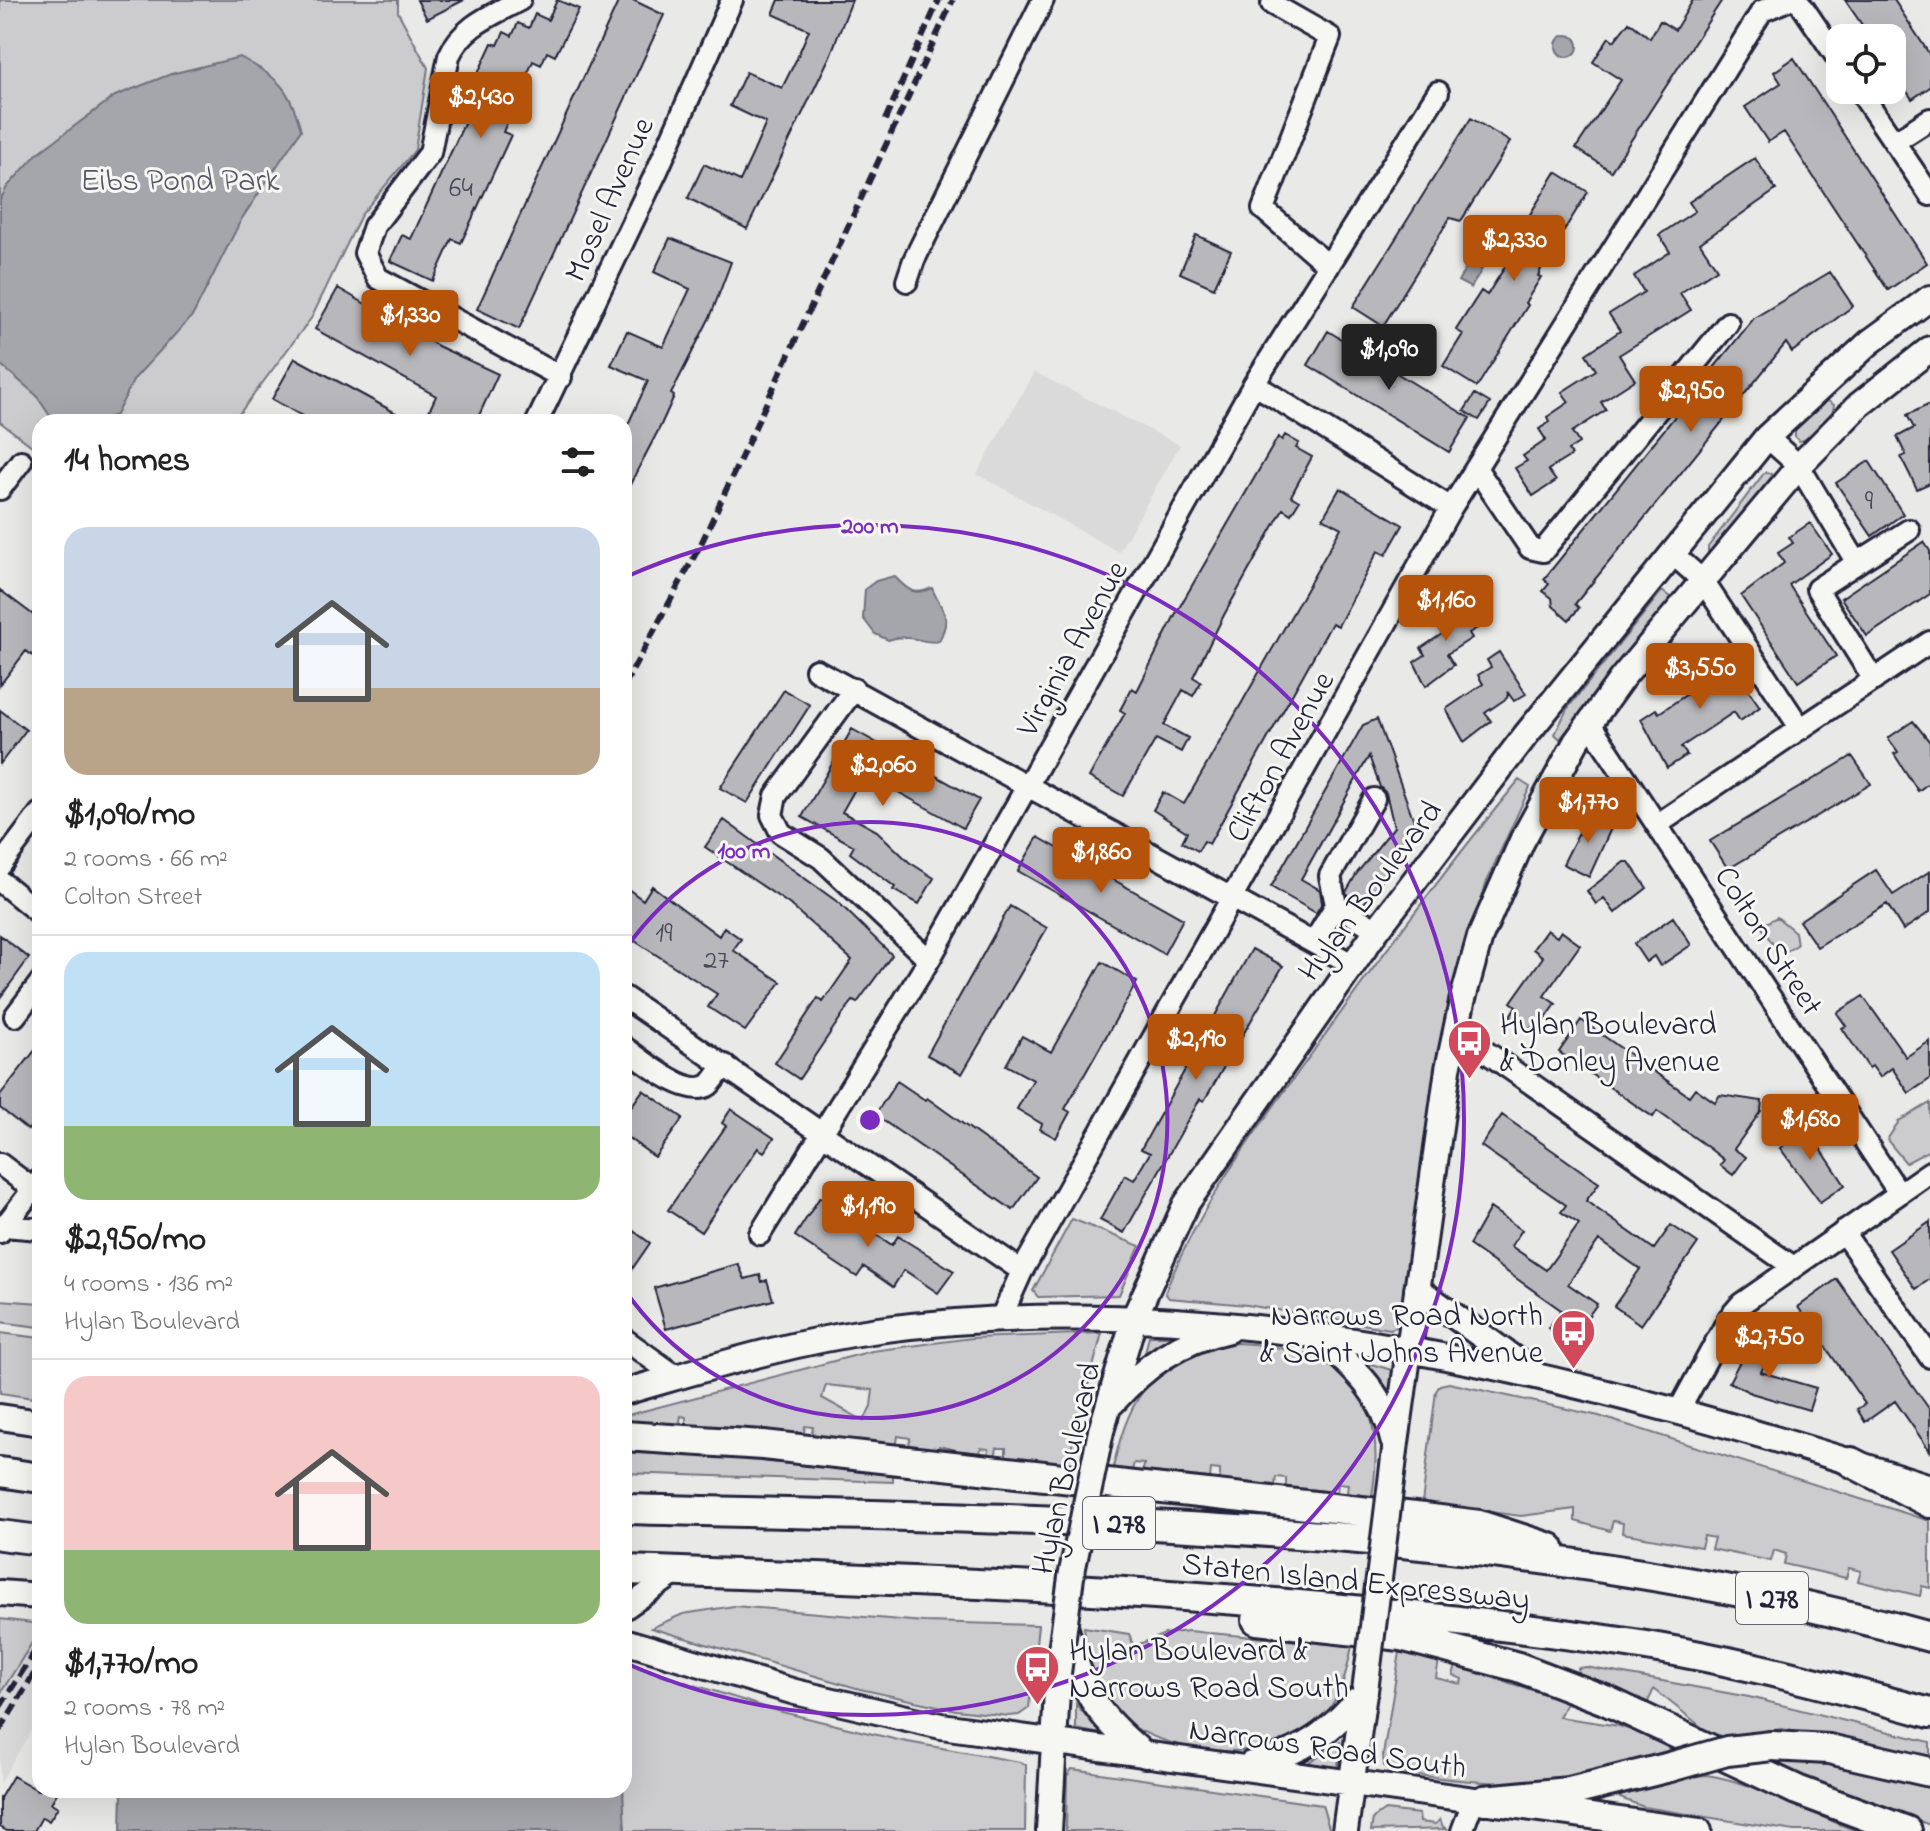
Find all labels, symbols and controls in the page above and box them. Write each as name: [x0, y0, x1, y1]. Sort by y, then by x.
map controls: [1826, 24, 1906, 104]
button: locate: [1826, 24, 1906, 104]
pin: $2,430: [416, 72, 546, 140]
text: $2,430: [448, 79, 514, 117]
street label: Mosel Avenue: [554, 110, 669, 290]
park label: Eibs Pond Park: [80, 159, 281, 206]
house number: 64: [449, 169, 473, 210]
pin: $2,330: [1449, 215, 1579, 283]
text: $2,330: [1481, 222, 1547, 260]
pin: $1,330: [345, 290, 475, 358]
text: $1,330: [379, 297, 441, 335]
pin: $1,090: [1324, 324, 1454, 392]
text: $1,090: [1360, 331, 1418, 369]
pin: $2,950: [1626, 366, 1756, 434]
text: $2,950: [1657, 373, 1725, 411]
text: 14 homes: [64, 437, 190, 487]
icon: filters: [556, 440, 600, 484]
house number: 9: [1865, 482, 1874, 523]
text: 200 m: [840, 510, 899, 545]
street label: Virginia Avenue: [1006, 552, 1142, 747]
pin: $1,160: [1381, 575, 1511, 643]
icon: home: [260, 579, 404, 723]
text: $1,160: [1416, 582, 1476, 620]
pin: $3,550: [1635, 643, 1765, 711]
text: $3,550: [1664, 650, 1736, 688]
street label: Clifton Avenue: [1216, 663, 1349, 852]
pin: $2,060: [818, 740, 948, 808]
text: $2,060: [849, 747, 917, 785]
pin: $1,770: [1523, 777, 1653, 845]
text: $1,770: [1557, 784, 1619, 822]
text: $1,090/mo: [64, 791, 195, 841]
street label: Hylan Boulevard: [1288, 792, 1456, 993]
pin: $1,860: [1036, 827, 1166, 895]
text: $1,860: [1071, 834, 1131, 872]
text: 100 m: [718, 835, 771, 870]
text: 2 rooms · 66 m²: [64, 841, 228, 879]
street label: Colton Street: [1701, 858, 1833, 1026]
text: Colton Street: [64, 879, 202, 917]
house number: 19: [655, 914, 673, 955]
house number: 27: [703, 941, 729, 982]
place label: Hylan Boulevard & Donley Avenue: [1500, 1003, 1720, 1087]
icon: home: [260, 1004, 404, 1148]
pin: $2,190: [1131, 1014, 1261, 1082]
bus stop icon: Hylan Boulevard & Donley Avenue: [1445, 1017, 1493, 1080]
text: $2,190: [1166, 1021, 1226, 1059]
pin: $1,680: [1745, 1094, 1875, 1162]
text: $1,680: [1780, 1101, 1840, 1139]
centre of rings: [856, 1106, 884, 1134]
pin: $1,190: [803, 1181, 933, 1249]
text: $1,190: [840, 1188, 896, 1226]
text: $2,950/mo: [64, 1216, 206, 1266]
text: 4 rooms · 136 m²: [64, 1266, 233, 1304]
place label: Narrows Road North & Saint Johns Avenue: [1260, 1294, 1544, 1378]
text: Hylan Boulevard: [64, 1304, 240, 1342]
bus stop icon: Narrows Road North & Saint Johns Avenue: [1550, 1308, 1598, 1371]
pin: $2,750: [1704, 1312, 1834, 1380]
text: $2,750: [1734, 1319, 1804, 1357]
street label: Hylan Boulevard: [1021, 1358, 1116, 1580]
icon: home: [260, 1428, 404, 1572]
road number: I 278: [1083, 1497, 1155, 1549]
street label: Staten Island Expressway: [1179, 1542, 1532, 1625]
road number: I 278: [1736, 1572, 1808, 1624]
place label: Hylan Boulevard & Narrows Road South: [1069, 1629, 1349, 1713]
text: $1,770/mo: [64, 1640, 199, 1690]
bus stop icon: Hylan Boulevard & Narrows Road South: [1014, 1643, 1062, 1706]
text: 2 rooms · 78 m²: [64, 1690, 225, 1728]
street label: Narrows Road South: [1186, 1708, 1469, 1793]
text: Hylan Boulevard: [64, 1728, 240, 1766]

